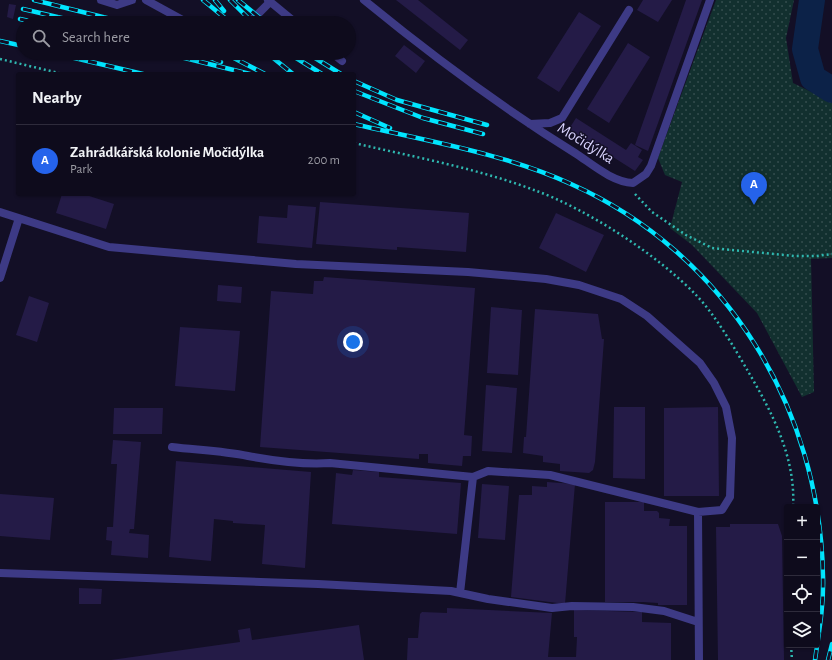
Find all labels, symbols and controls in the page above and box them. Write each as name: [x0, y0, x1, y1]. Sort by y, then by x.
search box: [16, 16, 356, 60]
icon: search: [30, 27, 52, 49]
text: Search here: [62, 30, 130, 45]
text: Nearby: [32, 89, 82, 106]
street label: Močidýlka: [554, 119, 617, 167]
text: Zahrádkářská kolonie Močidýlka: [70, 145, 264, 160]
text: A: [41, 154, 49, 167]
text: 200 m: [308, 154, 340, 167]
text: Park: [70, 163, 92, 176]
pin: A: [741, 172, 767, 205]
your location: [343, 332, 363, 352]
map controls: [784, 504, 820, 648]
button: +: [784, 504, 820, 540]
button: −: [784, 540, 820, 576]
button: locate: [784, 576, 820, 612]
button: layers: [784, 612, 820, 648]

